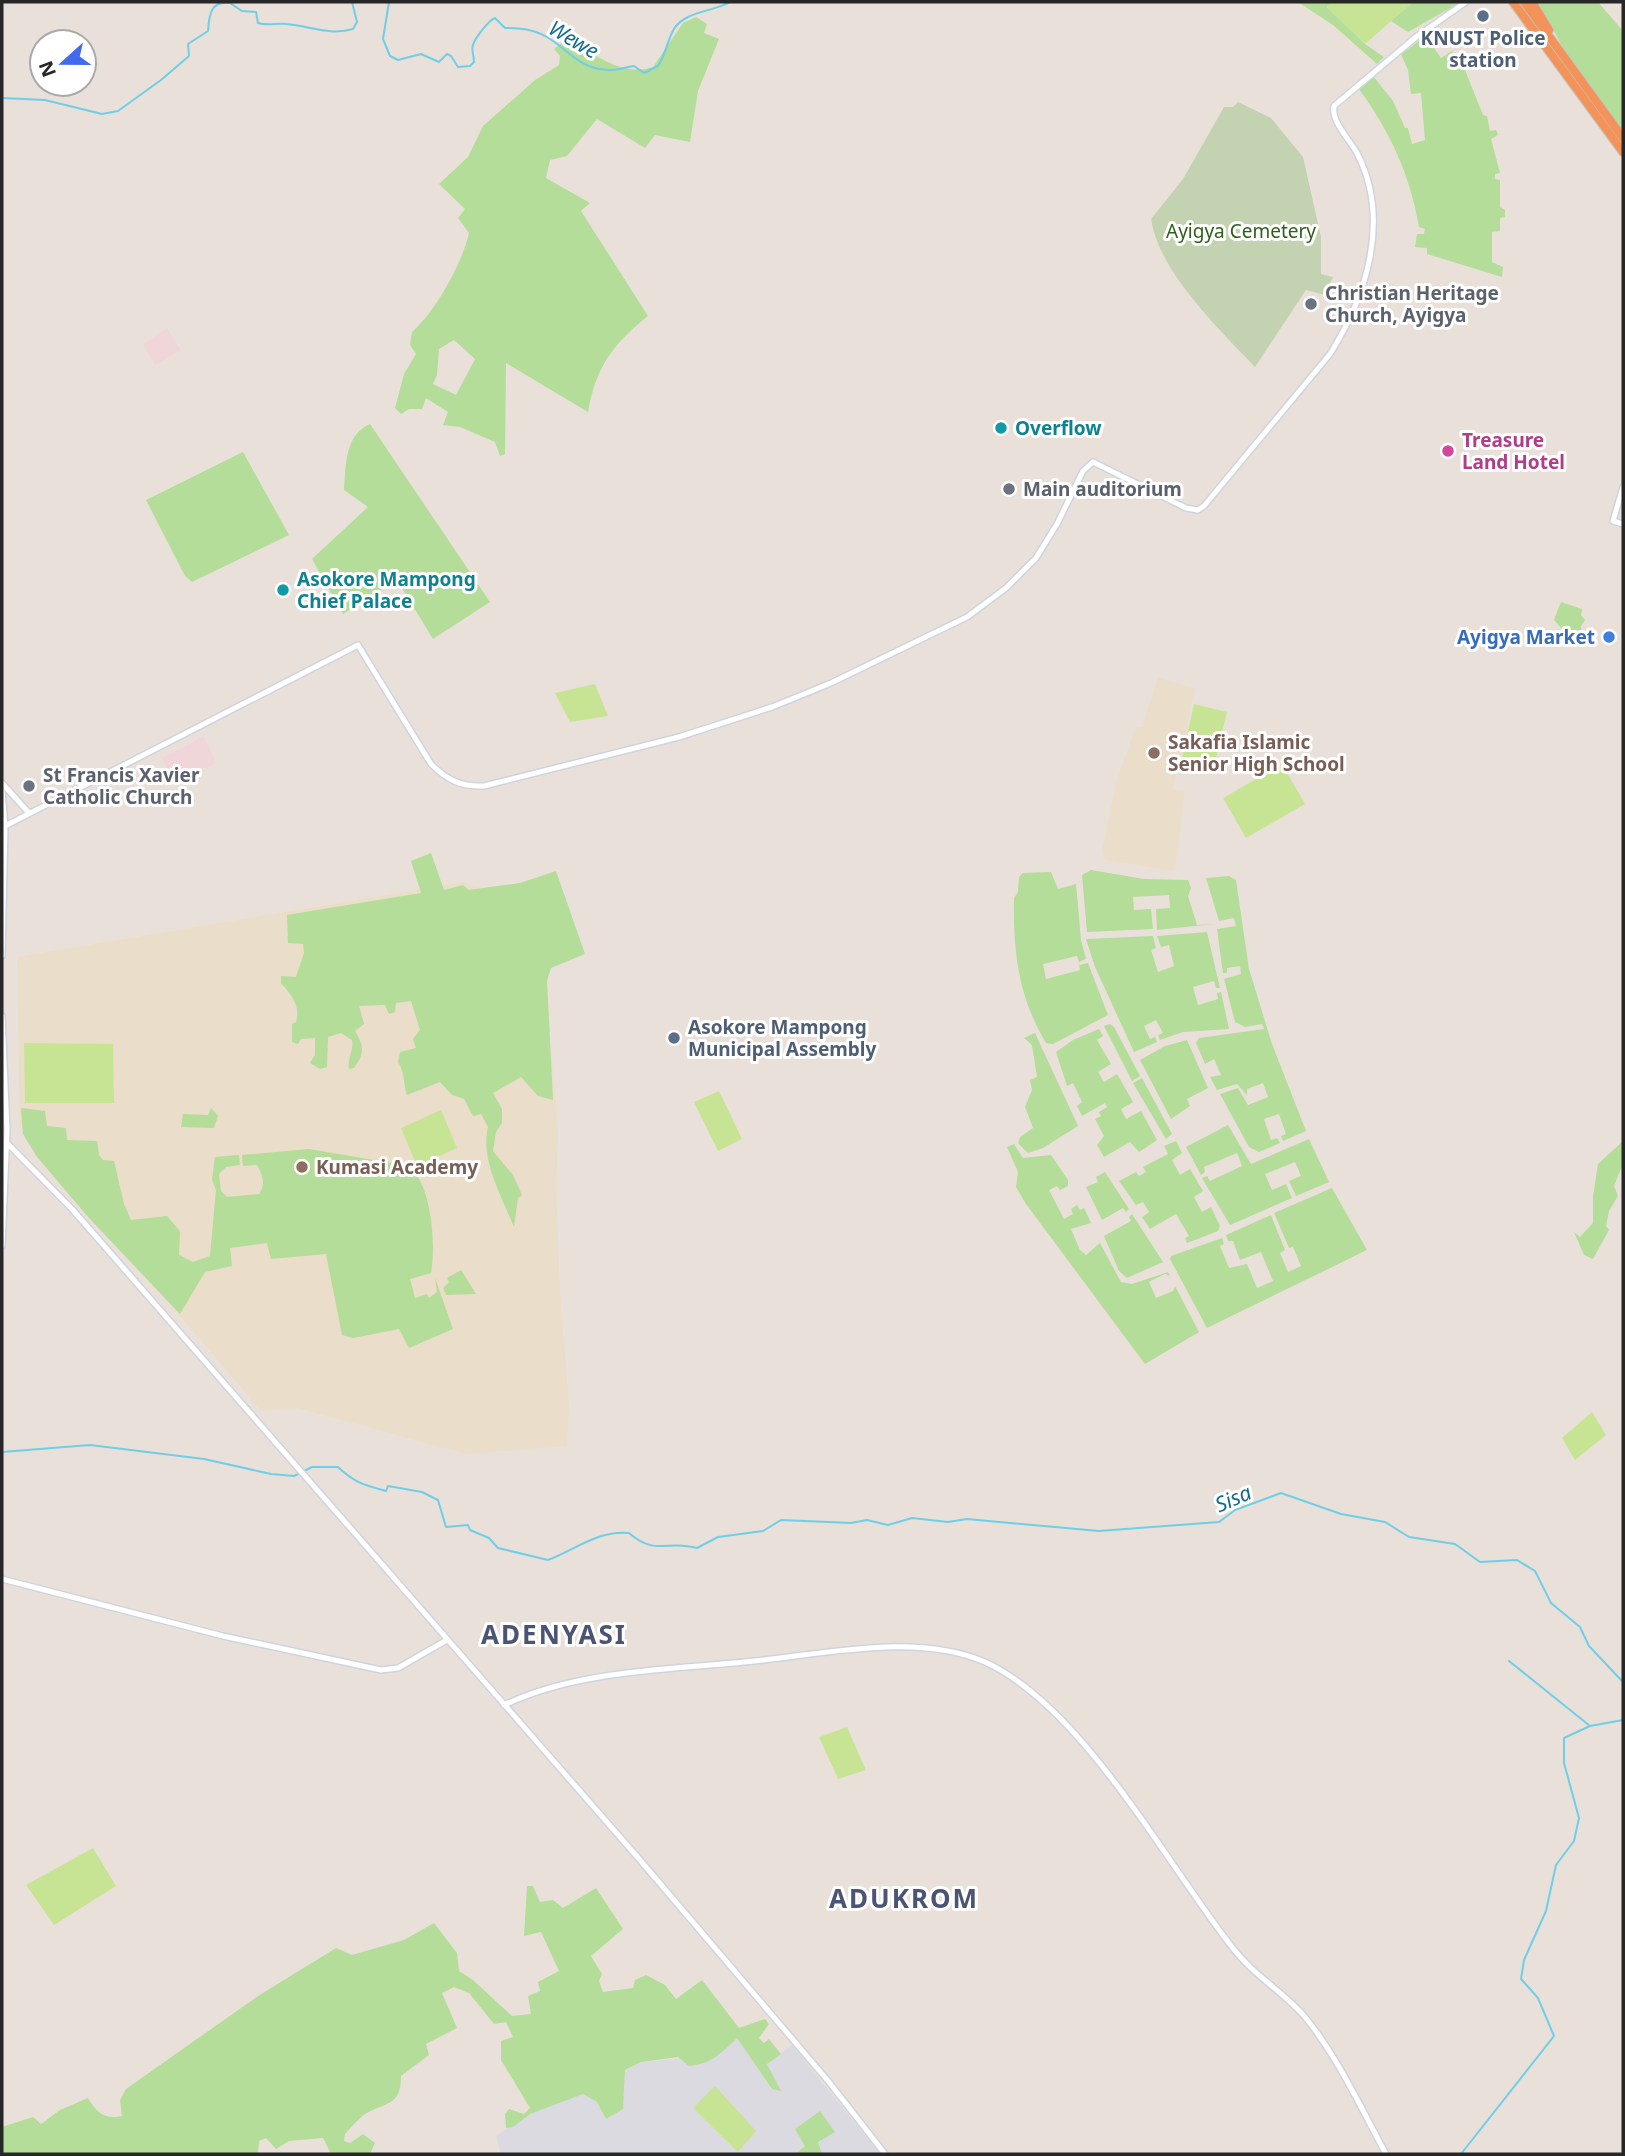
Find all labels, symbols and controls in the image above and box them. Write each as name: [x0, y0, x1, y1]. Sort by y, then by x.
marker: KNUST Police station: [1475, 8, 1491, 24]
water label: Wewe: [544, 14, 604, 64]
place label: KNUST Police station: [1421, 25, 1545, 73]
north arrow: [28, 28, 98, 98]
text: N: [32, 57, 62, 81]
park label: Ayigya Cemetery: [1166, 218, 1316, 244]
place label: Christian Heritage Church, Ayigya: [1325, 280, 1499, 328]
marker: Christian Heritage Church, Ayigya: [1303, 296, 1319, 312]
place label: Overflow: [1015, 415, 1102, 441]
marker: Overflow: [993, 420, 1009, 436]
place label: Treasure Land Hotel: [1462, 427, 1565, 475]
marker: Treasure Land Hotel: [1440, 443, 1456, 459]
place label: Main auditorium: [1023, 476, 1182, 502]
marker: Main auditorium: [1001, 481, 1017, 497]
place label: Asokore Mampong Chief Palace: [297, 566, 476, 614]
marker: Asokore Mampong Chief Palace: [275, 582, 291, 598]
place label: Ayigya Market: [1457, 624, 1595, 650]
marker: Ayigya Market: [1601, 629, 1617, 645]
place label: Sakafia Islamic Senior High School: [1168, 729, 1345, 777]
marker: Sakafia Islamic Senior High School: [1146, 745, 1162, 761]
place label: St Francis Xavier Catholic Church: [43, 762, 200, 810]
marker: St Francis Xavier Catholic Church: [21, 778, 37, 794]
place label: Asokore Mampong Municipal Assembly: [688, 1014, 877, 1062]
marker: Asokore Mampong Municipal Assembly: [666, 1030, 682, 1046]
place label: Kumasi Academy: [316, 1154, 478, 1180]
marker: Kumasi Academy: [294, 1159, 310, 1175]
water label: Sisa: [1210, 1478, 1256, 1518]
district label: ADENYASI: [481, 1616, 627, 1652]
district label: ADUKROM: [829, 1880, 979, 1916]

